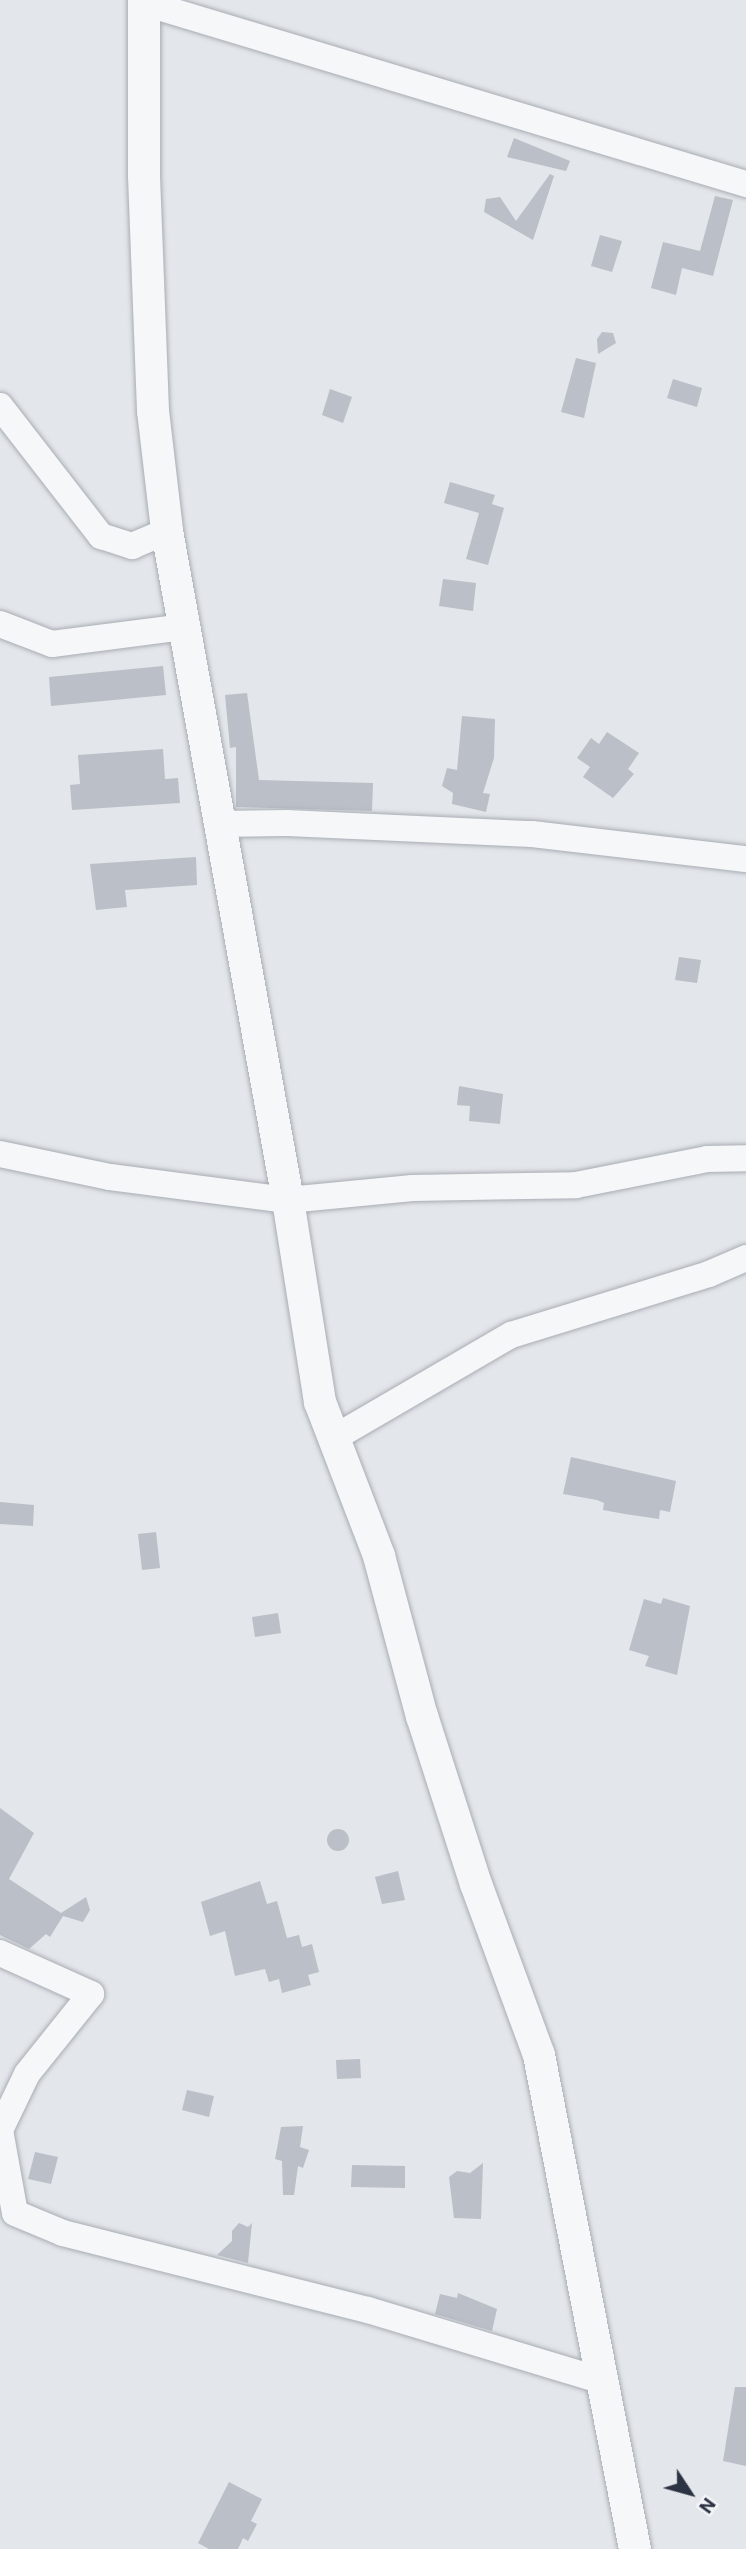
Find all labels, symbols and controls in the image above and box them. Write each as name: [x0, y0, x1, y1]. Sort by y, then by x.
north arrow: [655, 2458, 725, 2528]
text: N: [694, 2493, 721, 2518]

